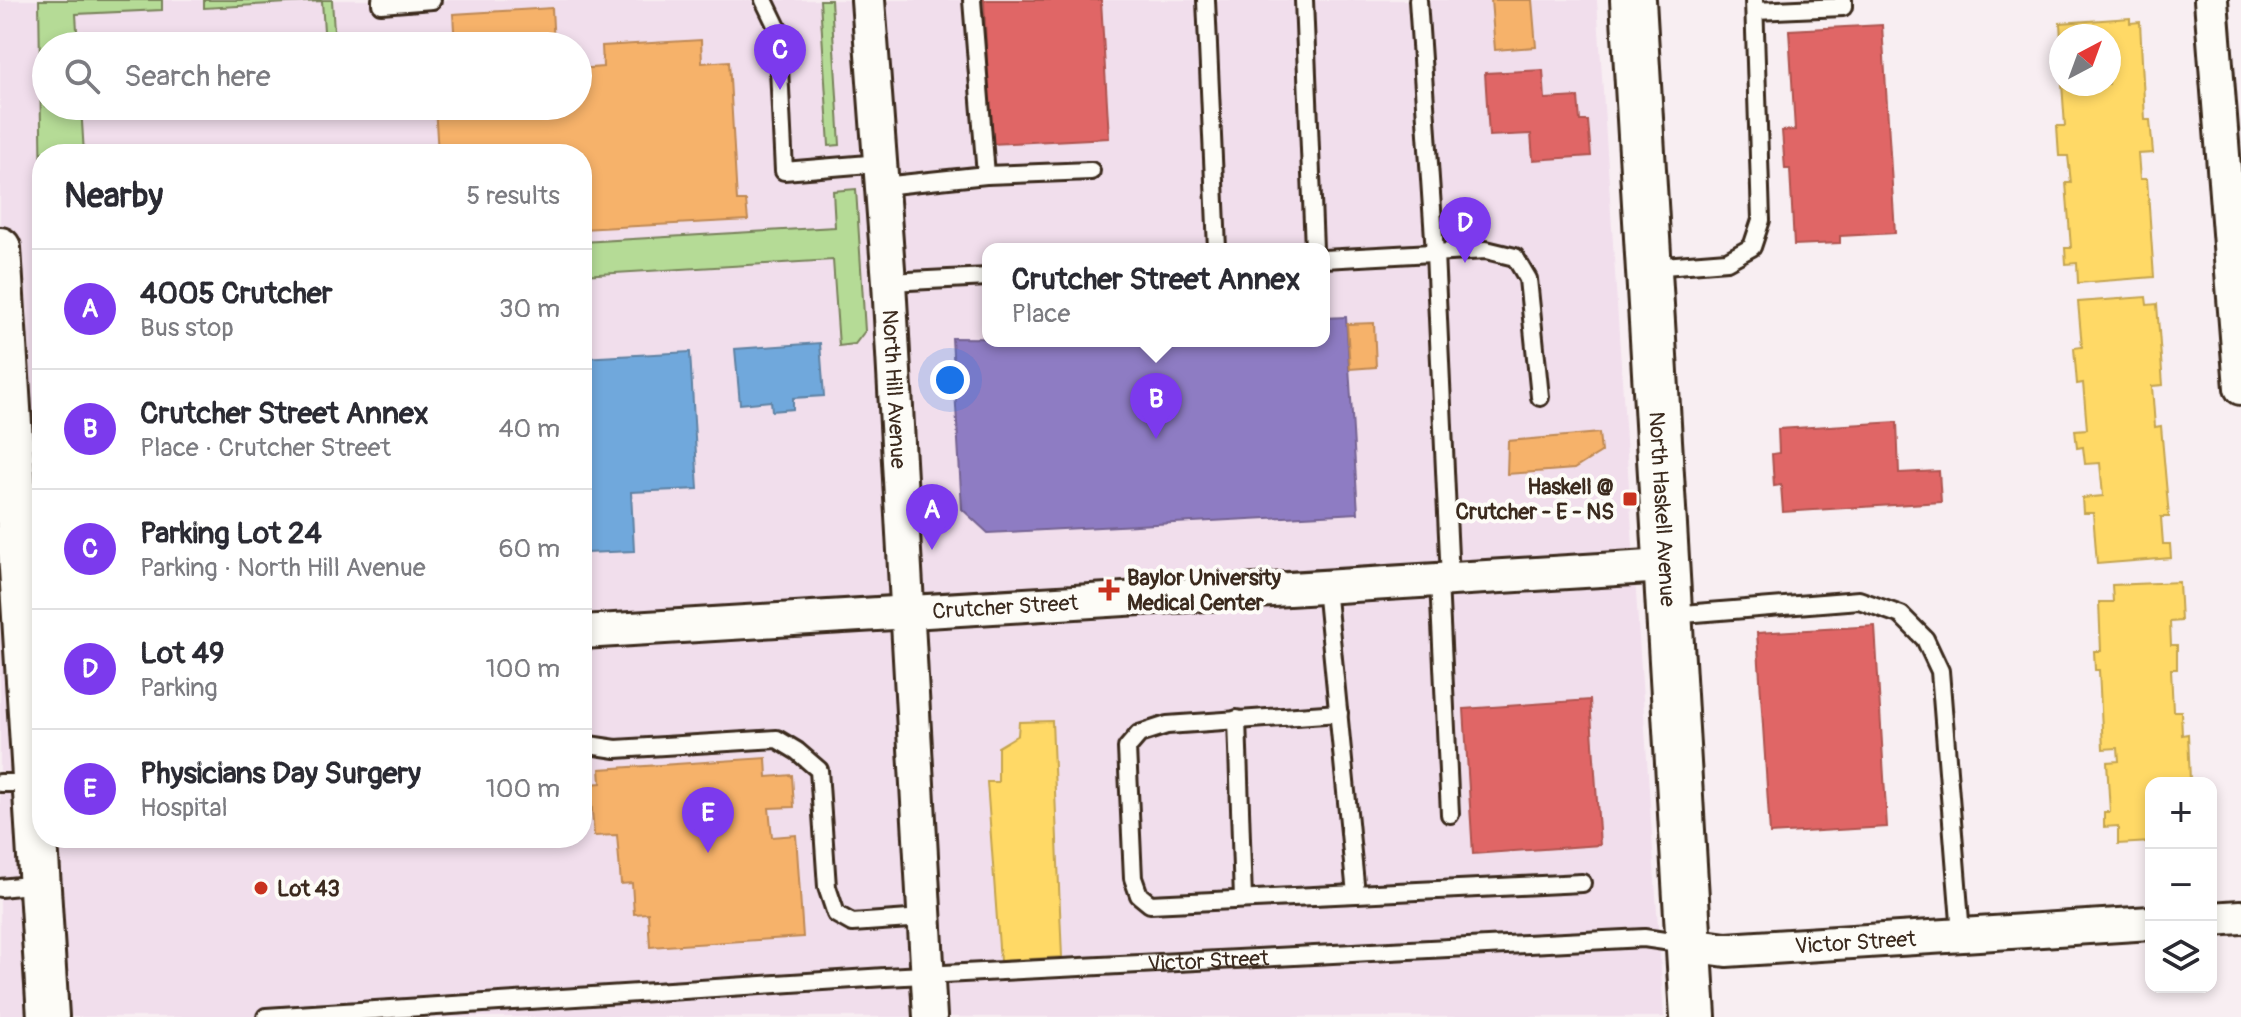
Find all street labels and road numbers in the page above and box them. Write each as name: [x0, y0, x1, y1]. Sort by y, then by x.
street label: North Hill Avenue: [876, 309, 912, 470]
street label: North Haskell Avenue: [1642, 411, 1682, 608]
street label: Crutcher Street: [931, 589, 1079, 626]
street label: Victor Street: [1794, 925, 1917, 961]
street label: Victor Street: [1147, 944, 1270, 978]

